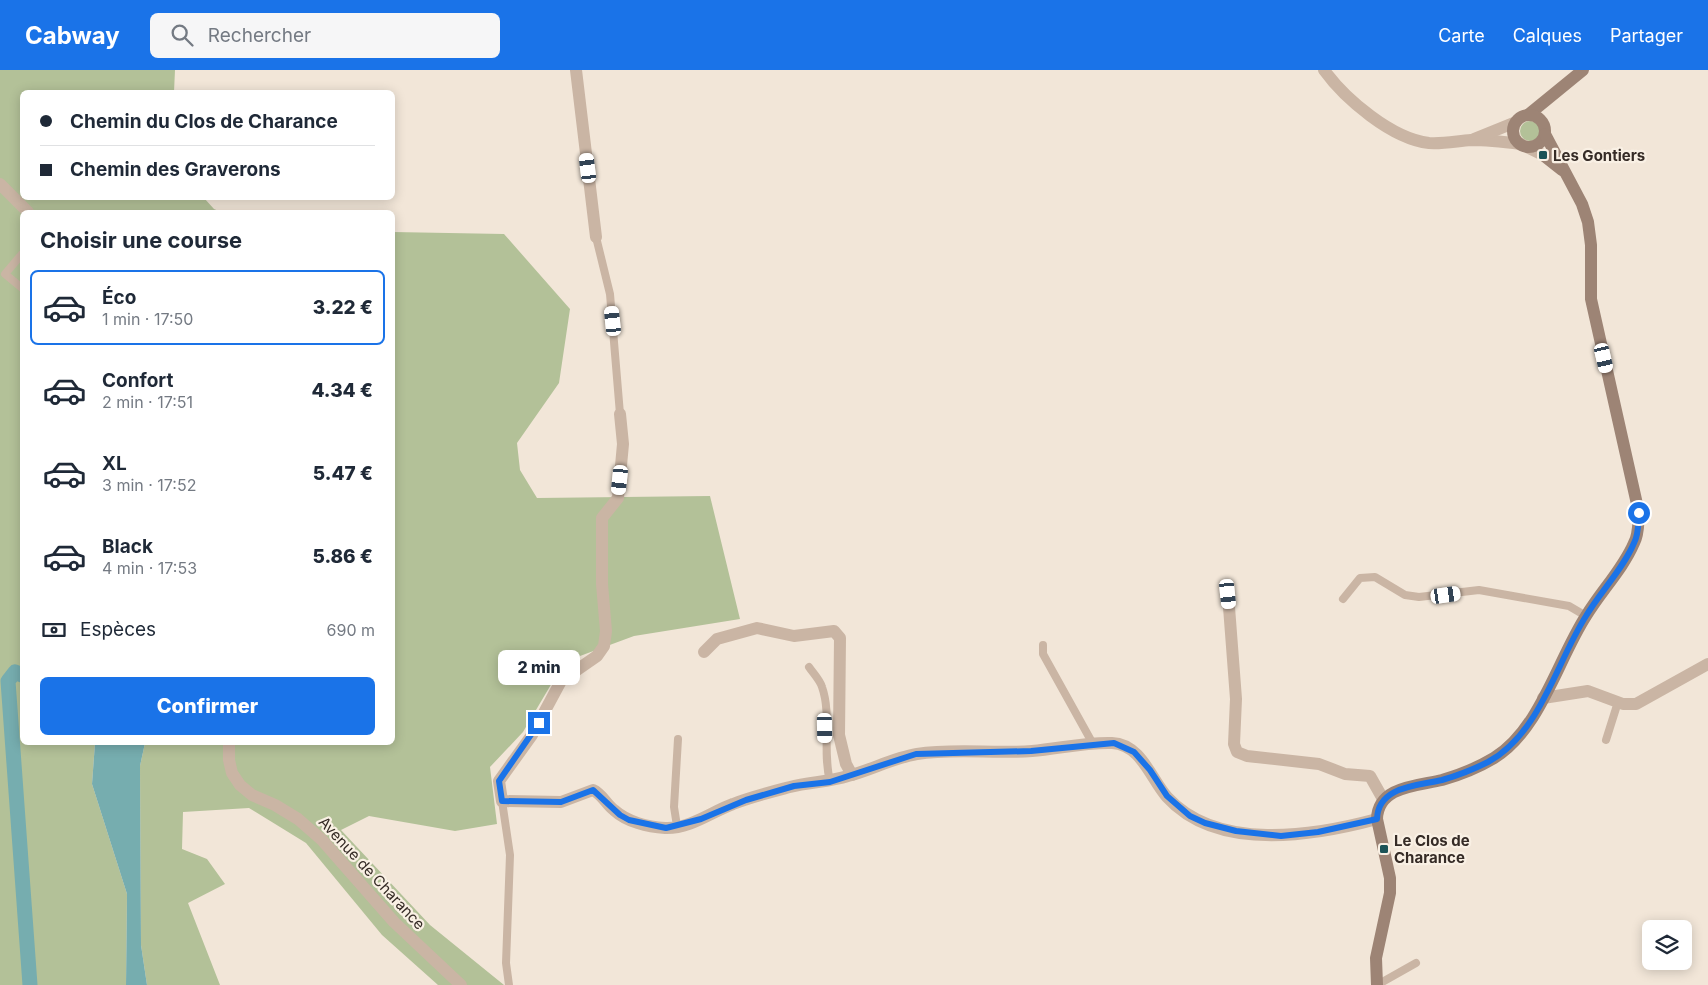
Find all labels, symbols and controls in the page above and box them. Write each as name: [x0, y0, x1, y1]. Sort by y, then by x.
search box: [150, 13, 500, 58]
text: Cabway: [25, 21, 120, 50]
icon: search: [168, 21, 196, 49]
text: Rechercher: [208, 24, 311, 47]
text: Carte: [1438, 25, 1485, 46]
text: Calques: [1513, 25, 1582, 46]
text: Partager: [1610, 25, 1683, 46]
text: Chemin du Clos de Charance: [70, 110, 338, 133]
place label: Les Gontiers: [1553, 146, 1645, 165]
marker: Les Gontiers: [1537, 149, 1549, 161]
car: [578, 152, 597, 184]
text: Chemin des Graverons: [70, 158, 281, 181]
text: Choisir une course: [40, 227, 242, 253]
icon: car: [42, 285, 87, 330]
text: Éco: [102, 286, 136, 309]
text: 3.22 €: [313, 296, 373, 319]
car: [603, 305, 622, 337]
text: 1 min · 17:50: [102, 309, 193, 329]
car: [1593, 342, 1614, 374]
icon: car: [42, 368, 87, 413]
text: Confort: [102, 369, 173, 392]
text: 4.34 €: [311, 379, 373, 402]
text: 2 min · 17:51: [102, 392, 193, 412]
icon: car: [42, 451, 87, 496]
text: XL: [102, 452, 127, 475]
text: 5.47 €: [313, 462, 373, 485]
car: [610, 464, 629, 496]
text: 3 min · 17:52: [102, 475, 196, 495]
route start: [1628, 502, 1650, 524]
icon: car: [42, 534, 87, 579]
text: Black: [102, 535, 153, 558]
text: 5.86 €: [312, 545, 373, 568]
text: 4 min · 17:53: [102, 558, 197, 578]
car: [1218, 578, 1237, 610]
car: [1430, 585, 1461, 605]
icon: cash: [40, 616, 68, 644]
text: Espèces: [80, 618, 156, 641]
text: 690 m: [327, 620, 375, 640]
callout: 2 min: [498, 650, 580, 686]
text: 2 min: [517, 657, 561, 677]
button: Confirmer: [40, 677, 375, 735]
route end: [528, 712, 550, 734]
car: [817, 713, 832, 743]
street label: Avenue de Charance: [315, 813, 429, 933]
place label: Le Clos de Charance: [1394, 831, 1470, 867]
marker: Le Clos de Charance: [1378, 843, 1390, 855]
map controls: [1642, 920, 1692, 970]
button: layers: [1642, 920, 1692, 970]

